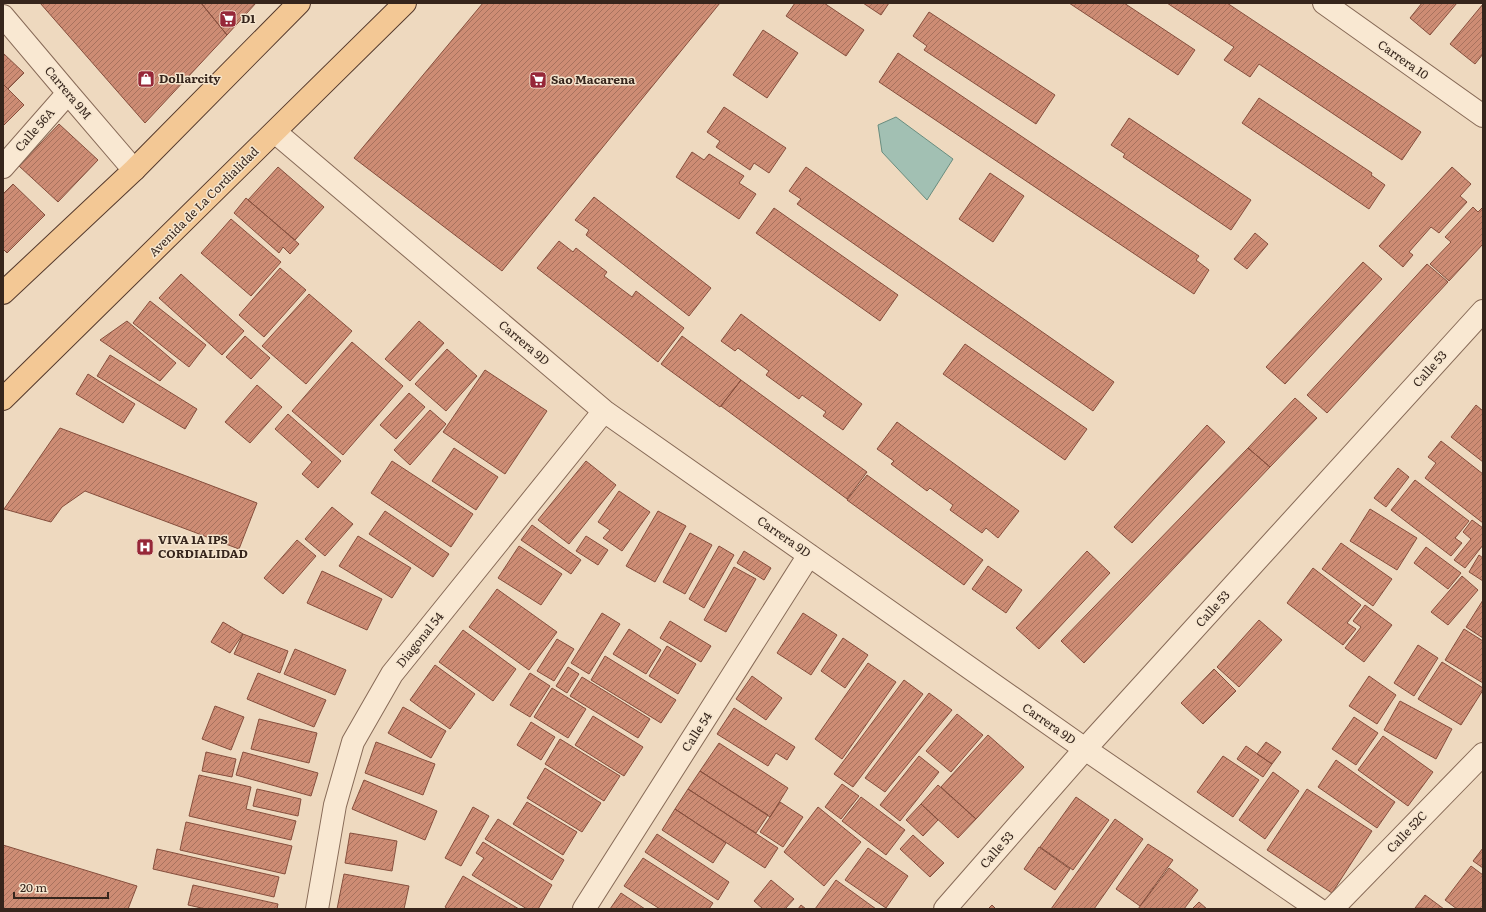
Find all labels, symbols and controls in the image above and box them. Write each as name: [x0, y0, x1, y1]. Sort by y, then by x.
supermarket icon: D1: [218, 9, 238, 29]
place label: D1: [241, 9, 255, 27]
street label: Carrera 10: [1375, 35, 1433, 83]
street label: Carrera 9M: [41, 62, 96, 123]
shop icon: Dollarcity: [136, 69, 156, 89]
place label: Dollarcity: [159, 69, 221, 87]
supermarket icon: Sao Macarena: [528, 70, 548, 90]
place label: Sao Macarena: [551, 70, 635, 88]
street label: Calle 56A: [10, 103, 58, 155]
street label: Avenida de La Cordialidad: [144, 142, 263, 260]
street label: Carrera 9D: [495, 315, 554, 369]
street label: Calle 53: [1408, 346, 1451, 391]
street label: Carrera 9D: [754, 511, 815, 561]
place label: VIVA 1A IPS CORDIALIDAD: [158, 530, 248, 562]
hospital icon: VIVA 1A IPS CORDIALIDAD: [135, 537, 155, 557]
street label: Calle 53: [1191, 586, 1234, 631]
street label: Diagonal 54: [391, 608, 447, 671]
street label: Carrera 9D: [1019, 698, 1080, 748]
street label: Calle 54: [677, 708, 716, 755]
street label: Calle 52C: [1382, 806, 1431, 856]
street label: Calle 53: [975, 827, 1017, 872]
scale bar: [14, 874, 108, 900]
text: 20 m: [20, 878, 47, 896]

